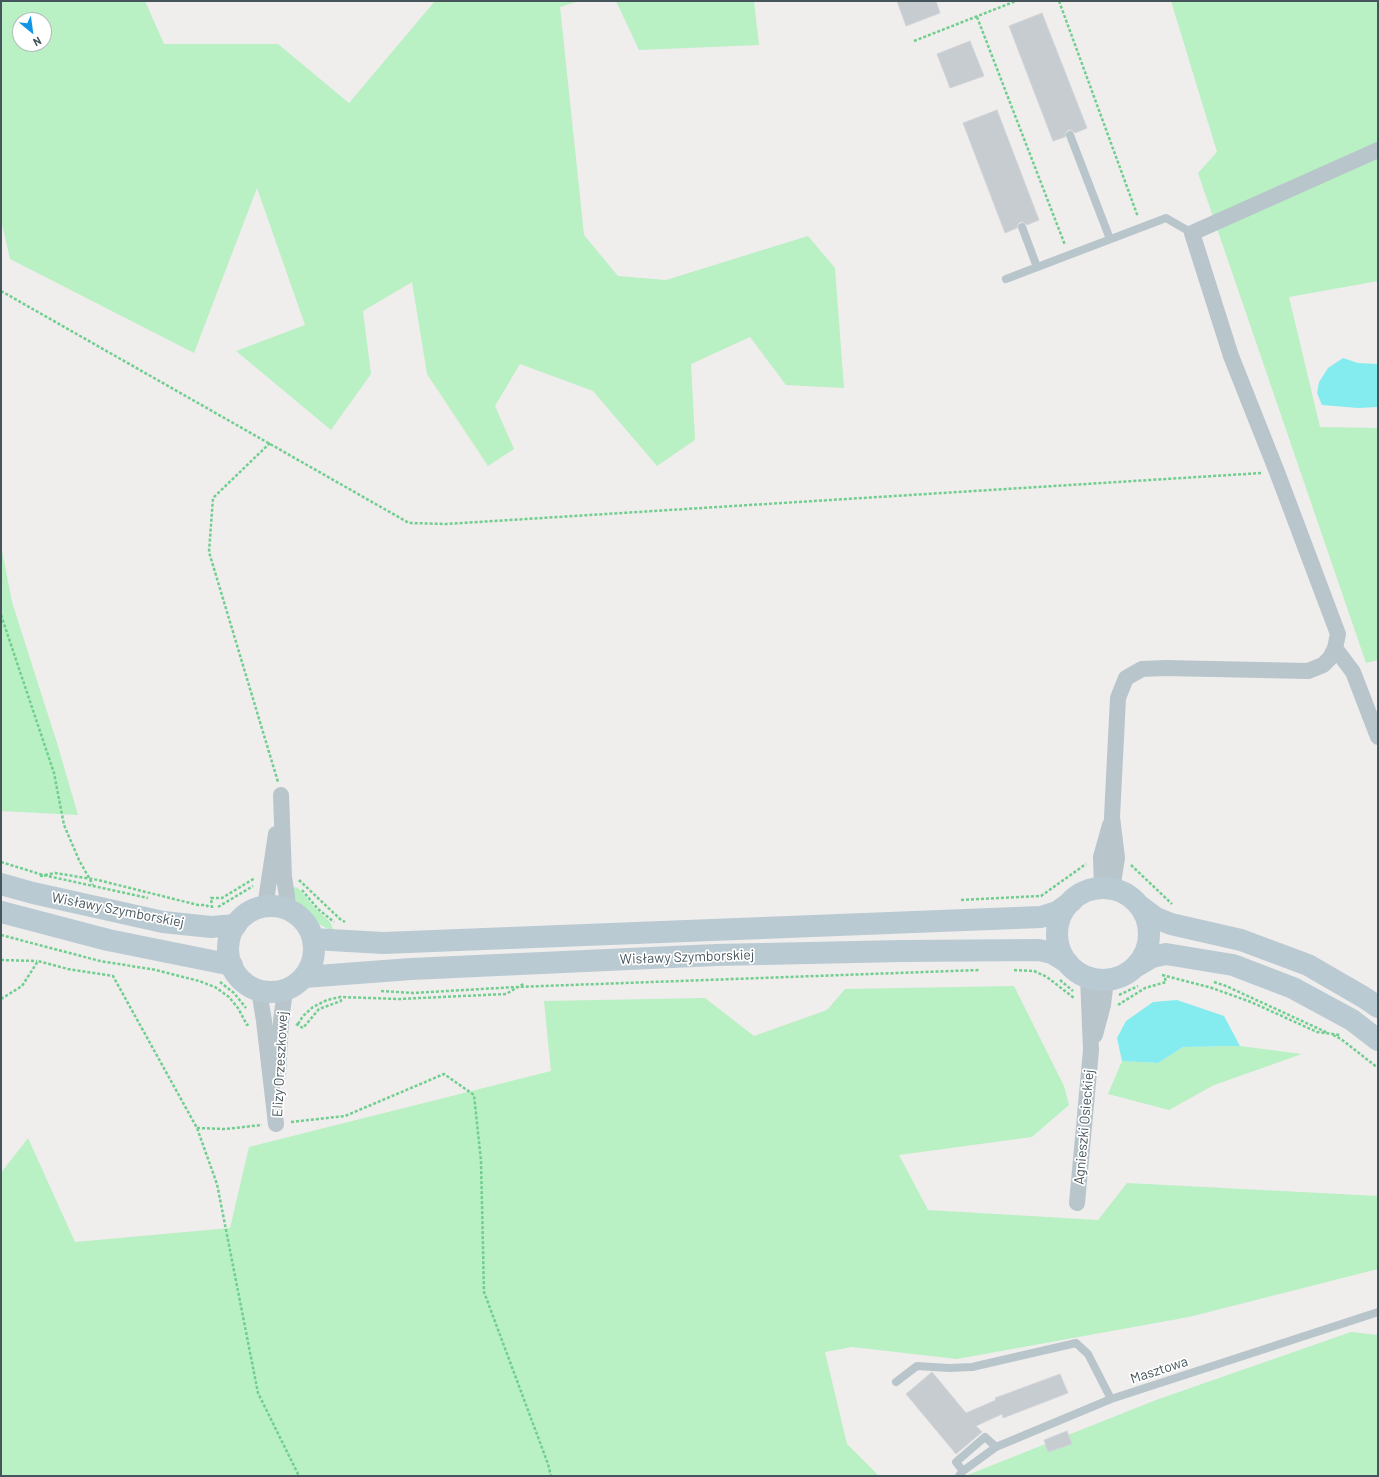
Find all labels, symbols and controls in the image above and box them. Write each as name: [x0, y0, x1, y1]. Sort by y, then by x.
north arrow: [12, 12, 52, 52]
text: N: [31, 35, 44, 50]
street label: Wisławy Szymborskiej: [50, 889, 186, 931]
street label: Wisławy Szymborskiej: [619, 946, 755, 968]
street label: Elizy Orzeszkowej: [269, 1011, 291, 1117]
street label: Agnieszki Osieckiej: [1071, 1069, 1097, 1185]
street label: Masztowa: [1128, 1353, 1190, 1387]

